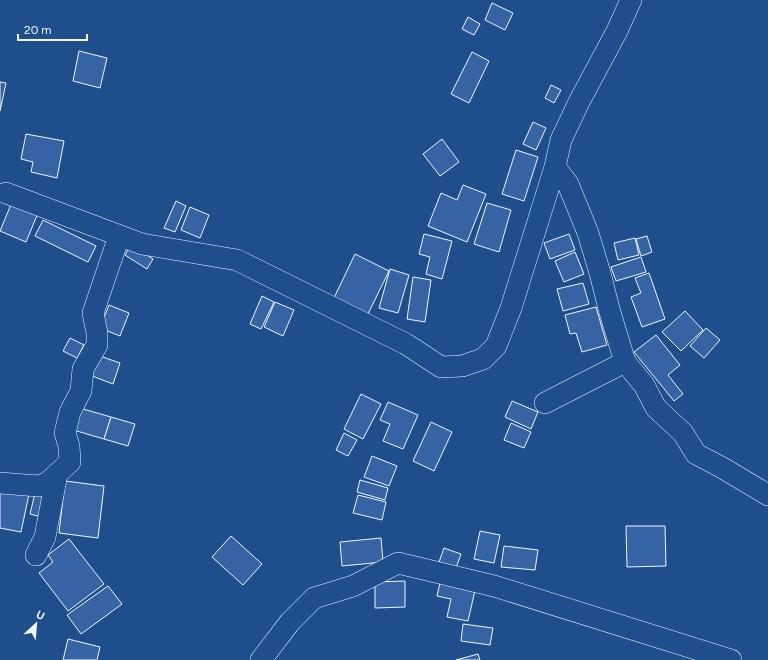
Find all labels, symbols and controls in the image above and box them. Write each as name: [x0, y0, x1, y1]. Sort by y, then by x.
scale bar: [18, 16, 87, 42]
text: 20 m: [24, 23, 52, 37]
north arrow: [16, 604, 56, 644]
text: U: [34, 608, 47, 623]

